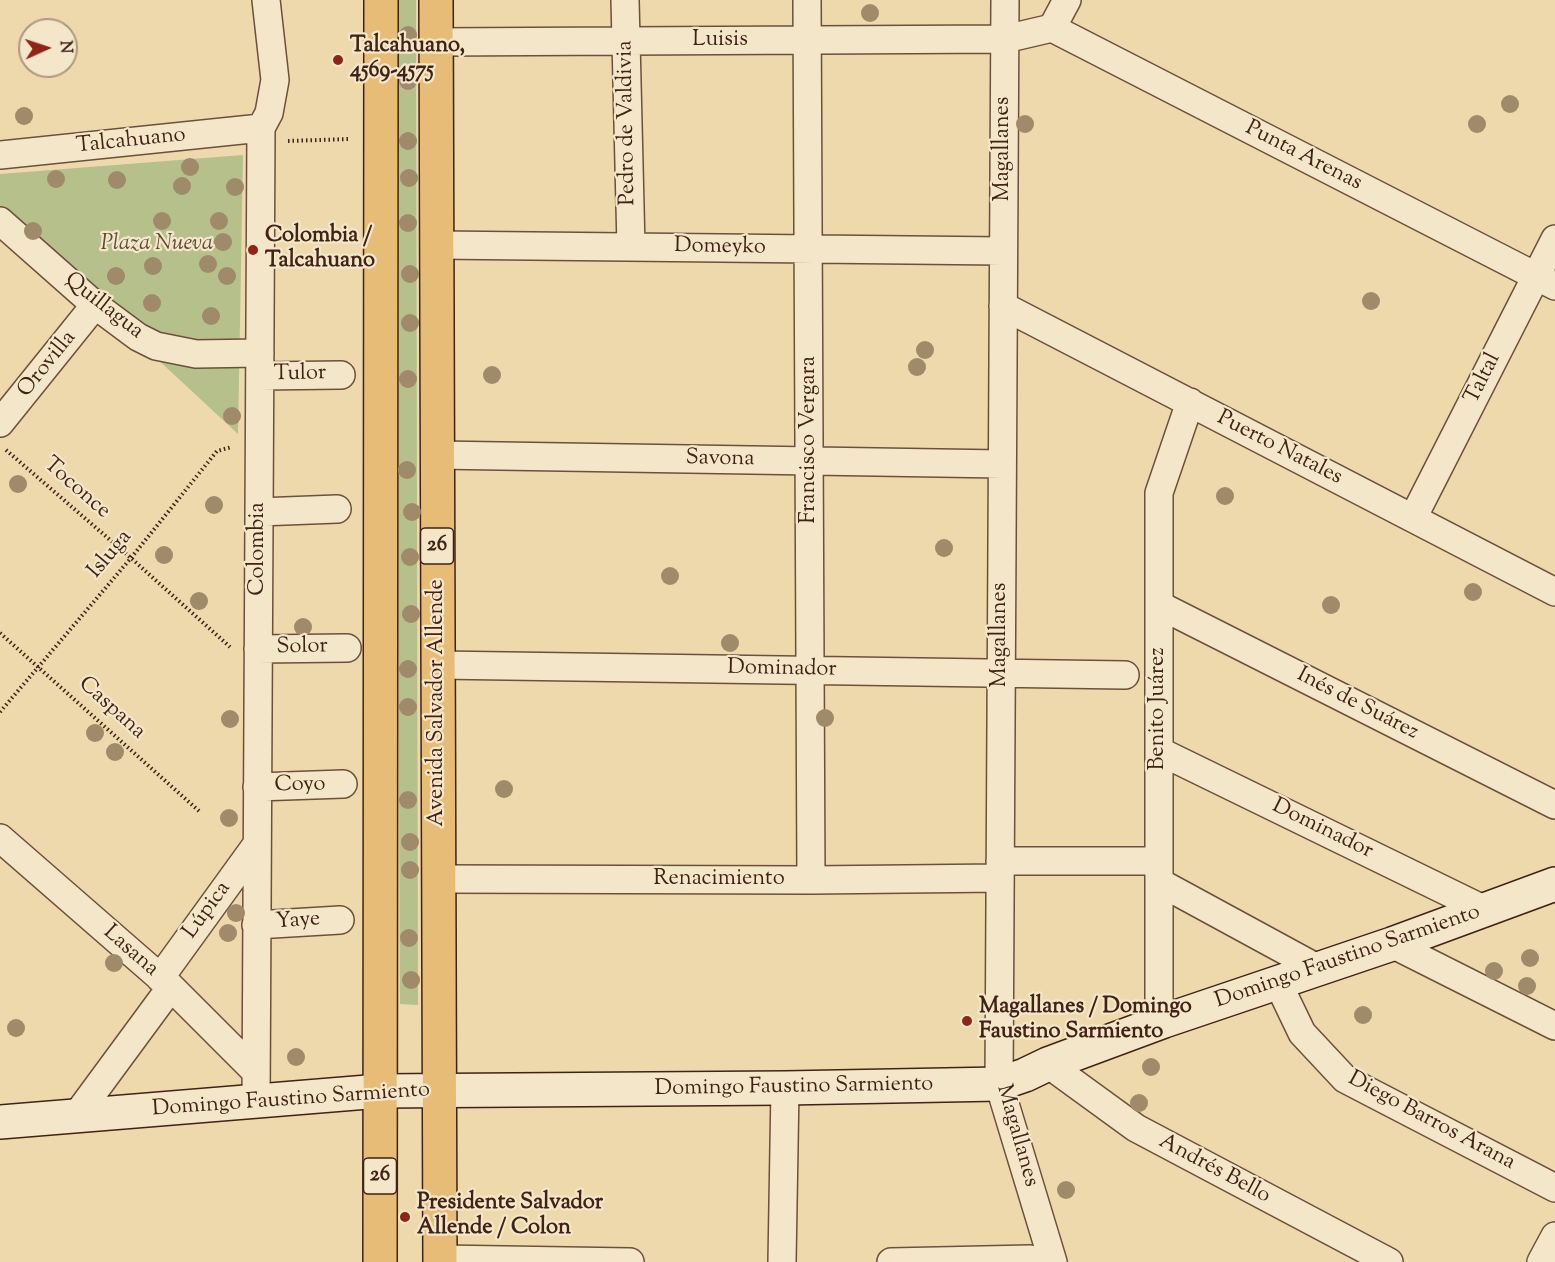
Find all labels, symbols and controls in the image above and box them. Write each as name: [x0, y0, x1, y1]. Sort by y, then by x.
north arrow: [18, 18, 78, 78]
street label: Luisis: [692, 28, 748, 54]
place label: Talcahuano, 4569-4575: [350, 34, 465, 86]
text: N: [53, 40, 76, 54]
street label: Pedro de Valdivia: [613, 40, 643, 206]
marker: Talcahuano, 4569-4575: [331, 53, 345, 67]
street label: Magallanes: [991, 96, 1017, 202]
street label: Punta Arenas: [1240, 116, 1366, 198]
street label: Talcahuano: [75, 123, 187, 161]
place label: Colombia / Talcahuano: [265, 224, 375, 276]
park label: Plaza Nueva: [101, 232, 213, 258]
street label: Domeyko: [674, 234, 766, 262]
marker: Colombia / Talcahuano: [246, 243, 260, 257]
street label: Quillagua: [58, 268, 148, 346]
street label: Orovilla: [13, 326, 83, 404]
street label: Taltal: [1460, 349, 1508, 409]
street label: Francisco Vergara: [797, 356, 823, 524]
street label: Tulor: [274, 361, 326, 389]
street label: Puerto Natales: [1212, 406, 1346, 492]
street label: Savona: [685, 446, 755, 474]
street label: Toconce: [37, 453, 115, 525]
street label: Colombia: [246, 502, 272, 596]
street label: Isluga: [83, 525, 139, 585]
road number: 26: [420, 528, 454, 564]
street label: Avenida Salvador Allende: [425, 579, 451, 827]
street label: Magallanes: [988, 582, 1014, 688]
street label: Solor: [276, 634, 328, 662]
street label: Benito Juárez: [1146, 647, 1172, 771]
street label: Dominador: [727, 656, 837, 684]
street label: Inés de Suárez: [1292, 663, 1422, 747]
street label: Caspana: [72, 672, 150, 746]
street label: Coyo: [274, 772, 326, 800]
street label: Dominador: [1267, 794, 1377, 866]
street label: Renacimiento: [653, 867, 785, 893]
street label: Lúpica: [178, 877, 238, 945]
street label: Domingo Faustino Sarmiento: [1212, 900, 1484, 1016]
street label: Yaye: [275, 907, 321, 937]
street label: Lasana: [97, 921, 163, 983]
place label: Magallanes / Domingo Faustino Sarmiento: [979, 995, 1192, 1046]
marker: Magallanes / Domingo Faustino Sarmiento: [960, 1014, 974, 1028]
street label: Diego Barros Arana: [1343, 1067, 1519, 1177]
street label: Domingo Faustino Sarmiento: [655, 1072, 933, 1104]
street label: Domingo Faustino Sarmiento: [151, 1078, 431, 1124]
street label: Magallanes: [989, 1082, 1043, 1190]
street label: Andrés Bello: [1154, 1130, 1274, 1210]
road number: 26: [364, 1158, 397, 1194]
place label: Presidente Salvador Allende / Colon: [417, 1191, 603, 1242]
marker: Presidente Salvador Allende / Colon: [398, 1210, 412, 1224]

